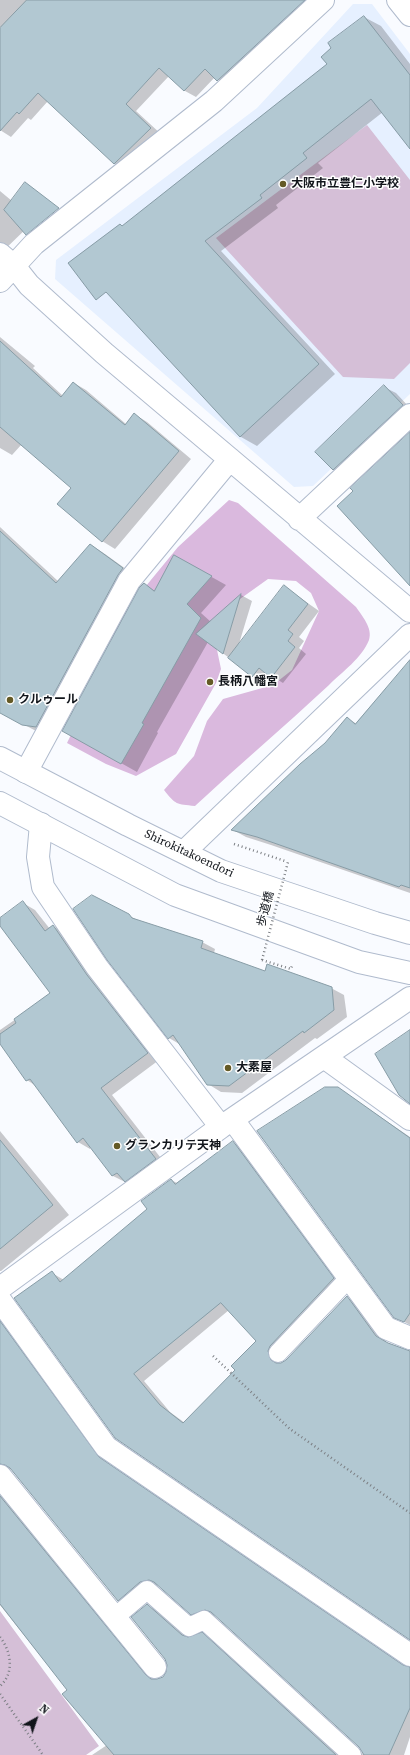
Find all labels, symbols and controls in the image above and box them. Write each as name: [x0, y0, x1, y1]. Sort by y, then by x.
place label: 大阪市立豊仁小学校: [291, 177, 399, 191]
marker: 大阪市立豊仁小学校: [278, 179, 288, 189]
place label: 長柄八幡宮: [218, 675, 278, 689]
marker: 長柄八幡宮: [205, 677, 215, 687]
place label: クルゥール: [18, 693, 78, 707]
marker: クルゥール: [5, 695, 15, 705]
street label: Shirokitakoendori: [142, 827, 236, 881]
street label: 歩道橋: [254, 890, 278, 928]
place label: 大素屋: [236, 1061, 272, 1075]
marker: 大素屋: [223, 1063, 233, 1073]
place label: グランカリテ天神: [125, 1139, 221, 1153]
marker: グランカリテ天神: [112, 1141, 122, 1151]
north arrow: [16, 1699, 56, 1739]
text: N: [36, 1701, 52, 1718]

